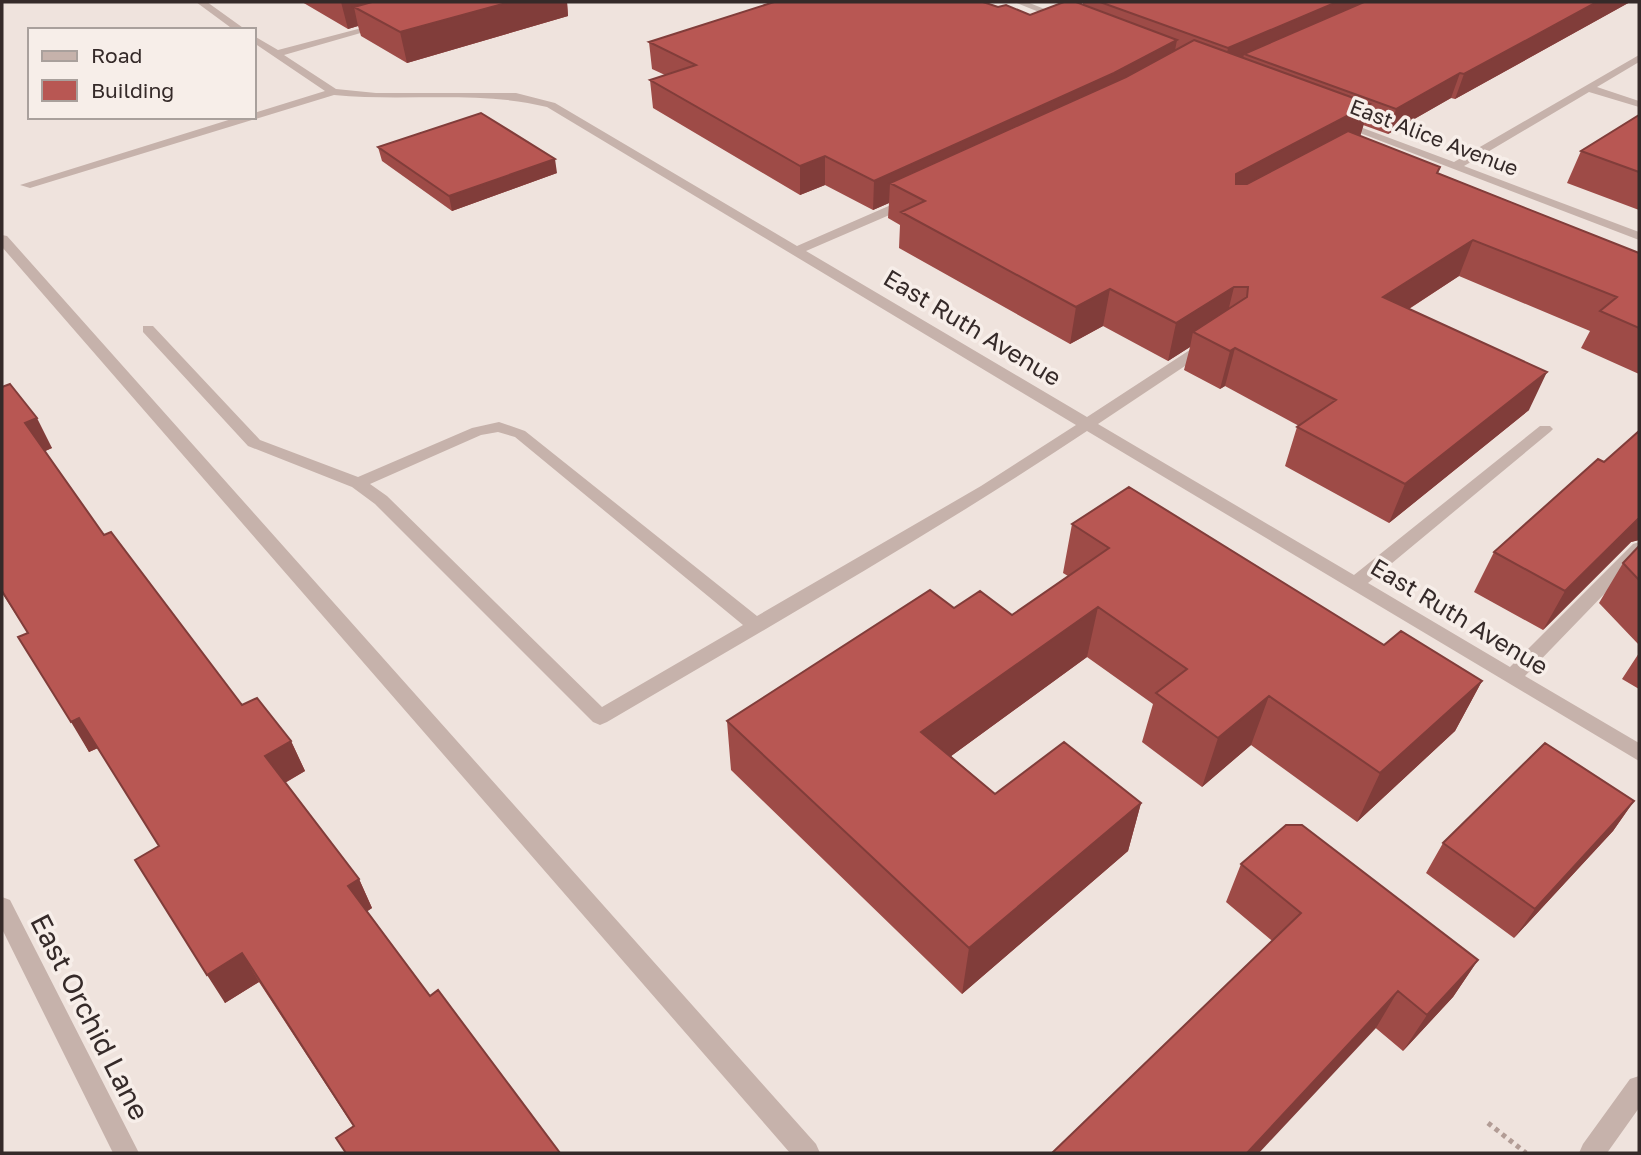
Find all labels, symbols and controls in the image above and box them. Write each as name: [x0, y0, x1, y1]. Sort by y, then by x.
legend: [28, 28, 256, 119]
text: Road: [91, 42, 142, 68]
text: Building: [91, 77, 174, 103]
street label: East Alice Avenue: [1346, 93, 1522, 181]
street label: East Ruth Avenue: [879, 262, 1067, 391]
street label: East Ruth Avenue: [1366, 551, 1554, 680]
street label: East Orchid Lane: [24, 908, 157, 1125]

